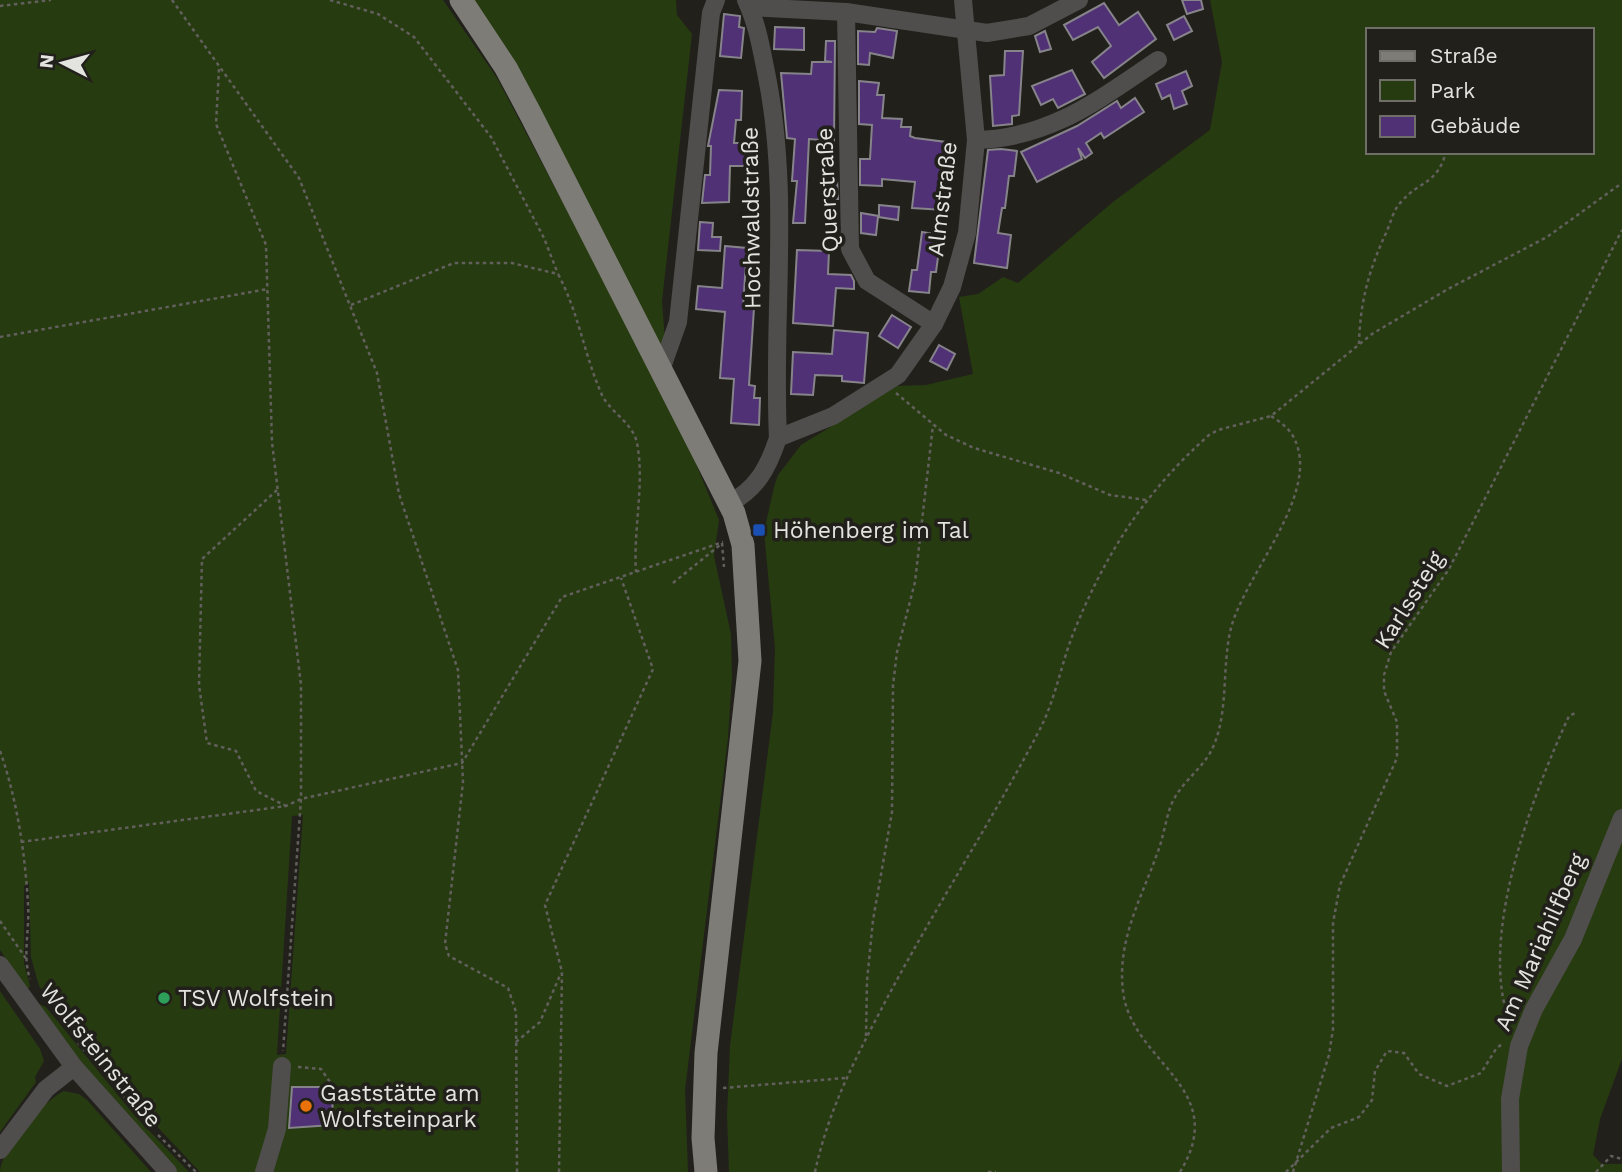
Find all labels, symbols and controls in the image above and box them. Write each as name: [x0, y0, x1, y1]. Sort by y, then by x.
north arrow: [28, 28, 98, 98]
legend: [1366, 28, 1594, 154]
text: Straße: [1430, 43, 1498, 68]
text: N: [34, 53, 59, 69]
text: Park: [1430, 78, 1475, 103]
text: Gebäude: [1430, 113, 1521, 138]
street label: Hochwaldstraße: [736, 127, 767, 309]
street label: Querstraße: [811, 127, 844, 253]
street label: Almstraße: [922, 140, 963, 258]
place label: Höhenberg im Tal: [773, 517, 969, 544]
marker: Höhenberg im Tal: [751, 522, 767, 538]
street label: Karlssteig: [1369, 546, 1450, 654]
street label: Am Mariahilfberg: [1489, 849, 1592, 1035]
street label: Wolfsteinstraße: [34, 978, 167, 1133]
place label: TSV Wolfstein: [178, 985, 334, 1012]
marker: TSV Wolfstein: [156, 990, 172, 1006]
place label: Gaststätte am Wolfsteinpark: [320, 1080, 480, 1133]
marker: Gaststätte am Wolfsteinpark: [298, 1098, 314, 1114]

